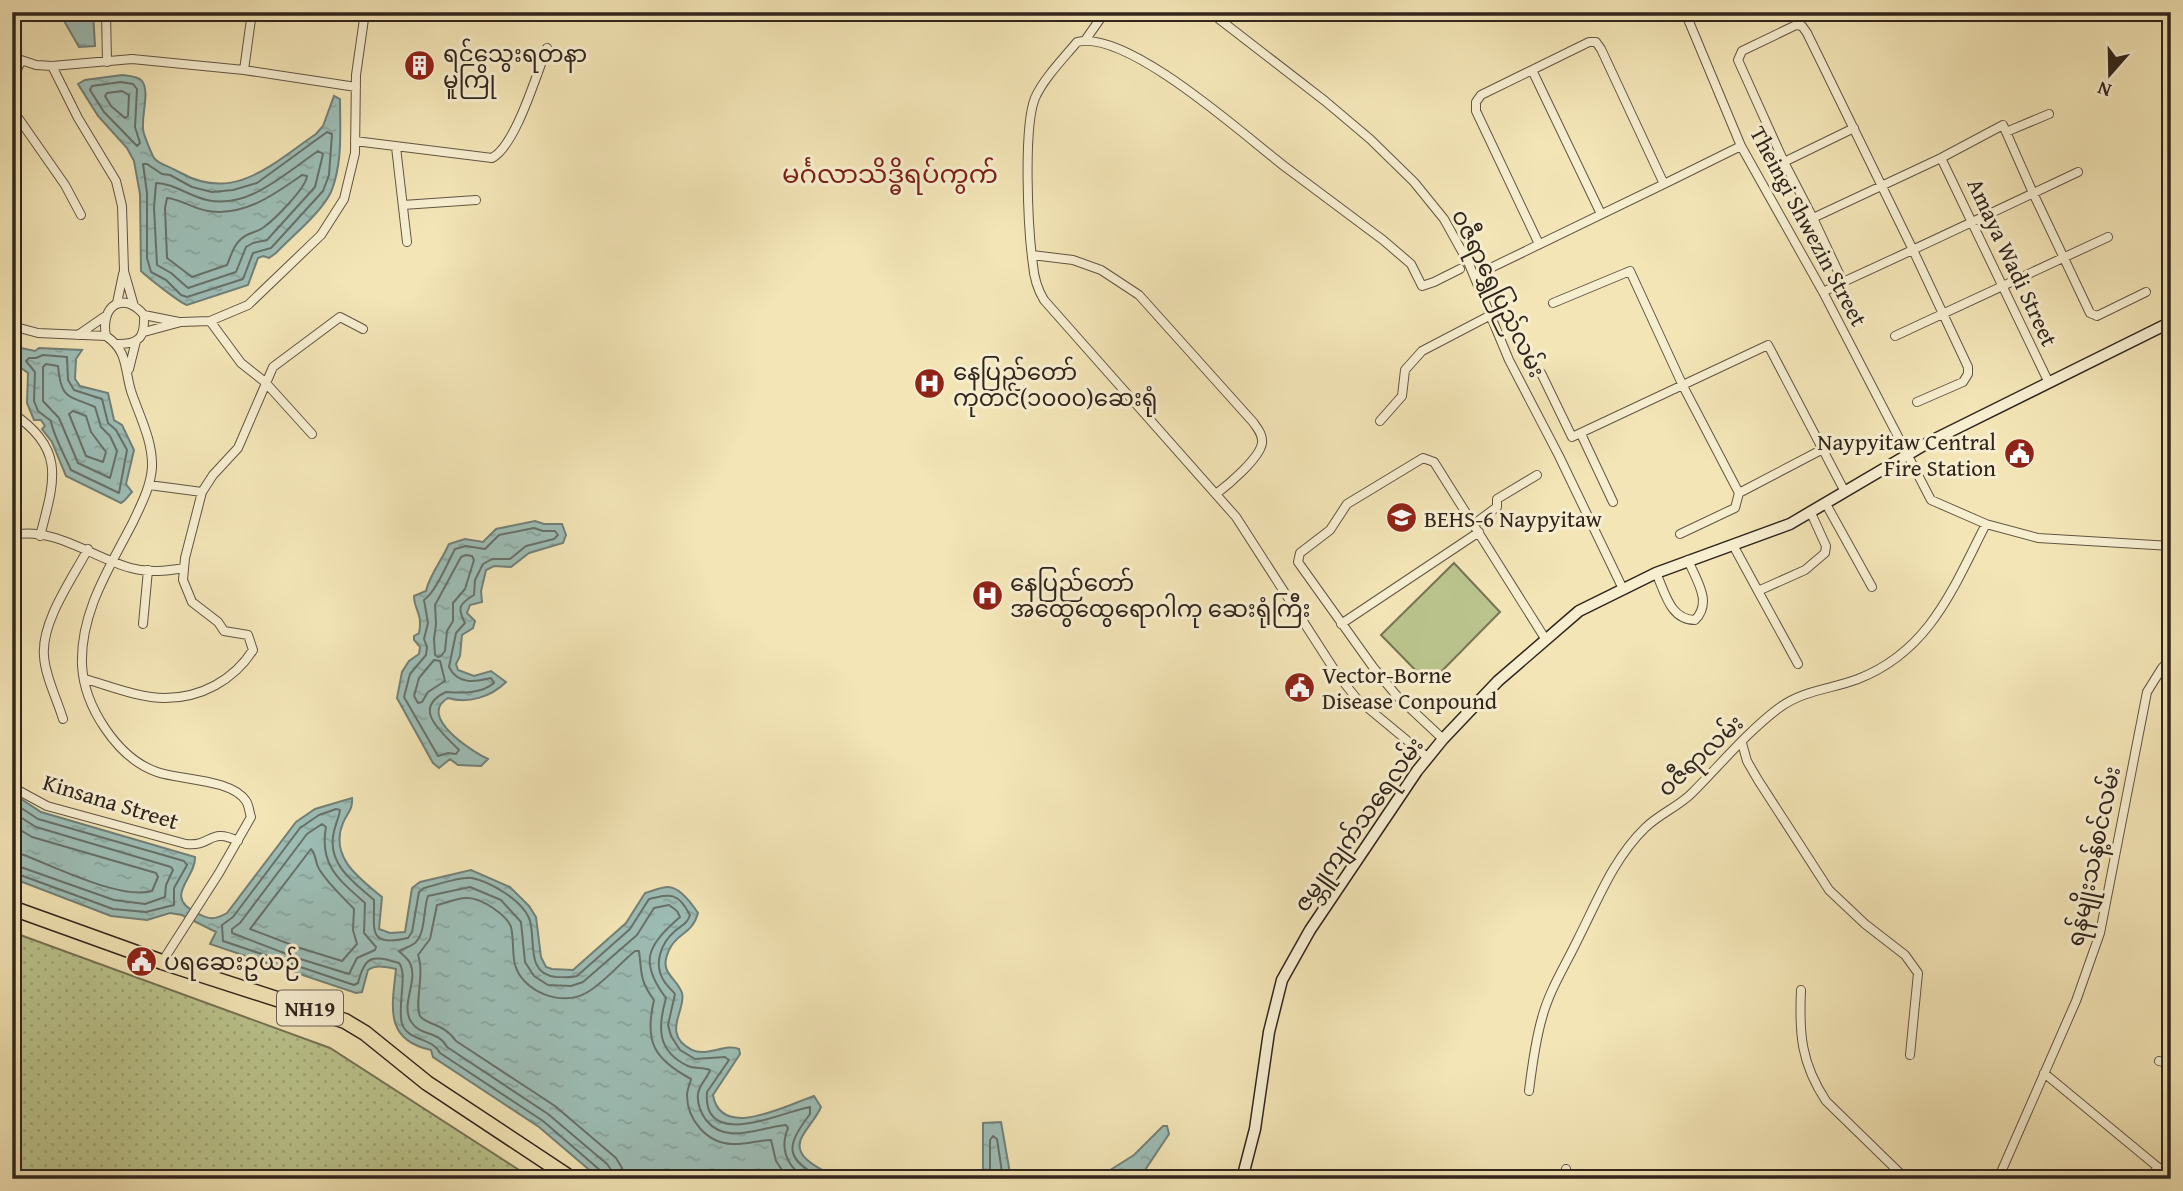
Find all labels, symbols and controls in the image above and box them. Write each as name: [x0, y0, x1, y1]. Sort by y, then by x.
place label: ရင်သွေးရတနာ မူကြို: [443, 37, 587, 99]
north arrow: [2074, 38, 2144, 108]
building icon: ရင်သွေးရတနာ မူကြို: [403, 49, 437, 83]
text: N: [2093, 75, 2115, 105]
street label: Theingi Shwezin Street: [1742, 120, 1876, 332]
district label: မင်္ဂလာသိဒ္ဓိရပ်ကွက်: [782, 154, 998, 195]
street label: Amaya Wadi Street: [1960, 172, 2066, 352]
street label: ဝဇီရာရွှေပြည်လမ်း: [1441, 203, 1554, 384]
place label: နေပြည်တော် ကုတင်(၁၀၀၀)ဆေးရုံ: [953, 355, 1157, 417]
hospital icon: နေပြည်တော် ကုတင်(၁၀၀၀)ဆေးရုံ: [913, 367, 947, 401]
place label: Naypyitaw Central Fire Station: [1817, 425, 1996, 484]
public building icon: Naypyitaw Central Fire Station: [2002, 437, 2036, 471]
school or university icon: BEHS-6 Naypyitaw: [1384, 501, 1418, 535]
place label: BEHS-6 Naypyitaw: [1424, 502, 1603, 535]
place label: နေပြည်တော် အထွေထွေရောဂါကု ဆေးရုံကြီး: [1010, 566, 1310, 628]
hospital icon: နေပြည်တော် အထွေထွေရောဂါကု ဆေးရုံကြီး: [970, 578, 1004, 612]
place label: Vector-Borne Disease Conpound: [1322, 658, 1498, 717]
public building icon: Vector-Borne Disease Conpound: [1282, 670, 1316, 704]
street label: ဝဇီရာလမ်း: [1650, 706, 1752, 806]
street label: ဇမ္ဘူကျက်သရေလမ်း: [1285, 730, 1433, 920]
street label: ရန်မျိုးသန့်စင်လမ်း: [2058, 763, 2131, 950]
street label: Kinsana Street: [39, 765, 183, 837]
public building icon: ပရဆေးဥယဉ်: [124, 944, 158, 978]
place label: ပရဆေးဥယဉ်: [164, 945, 300, 981]
road number: NH19: [277, 990, 343, 1026]

